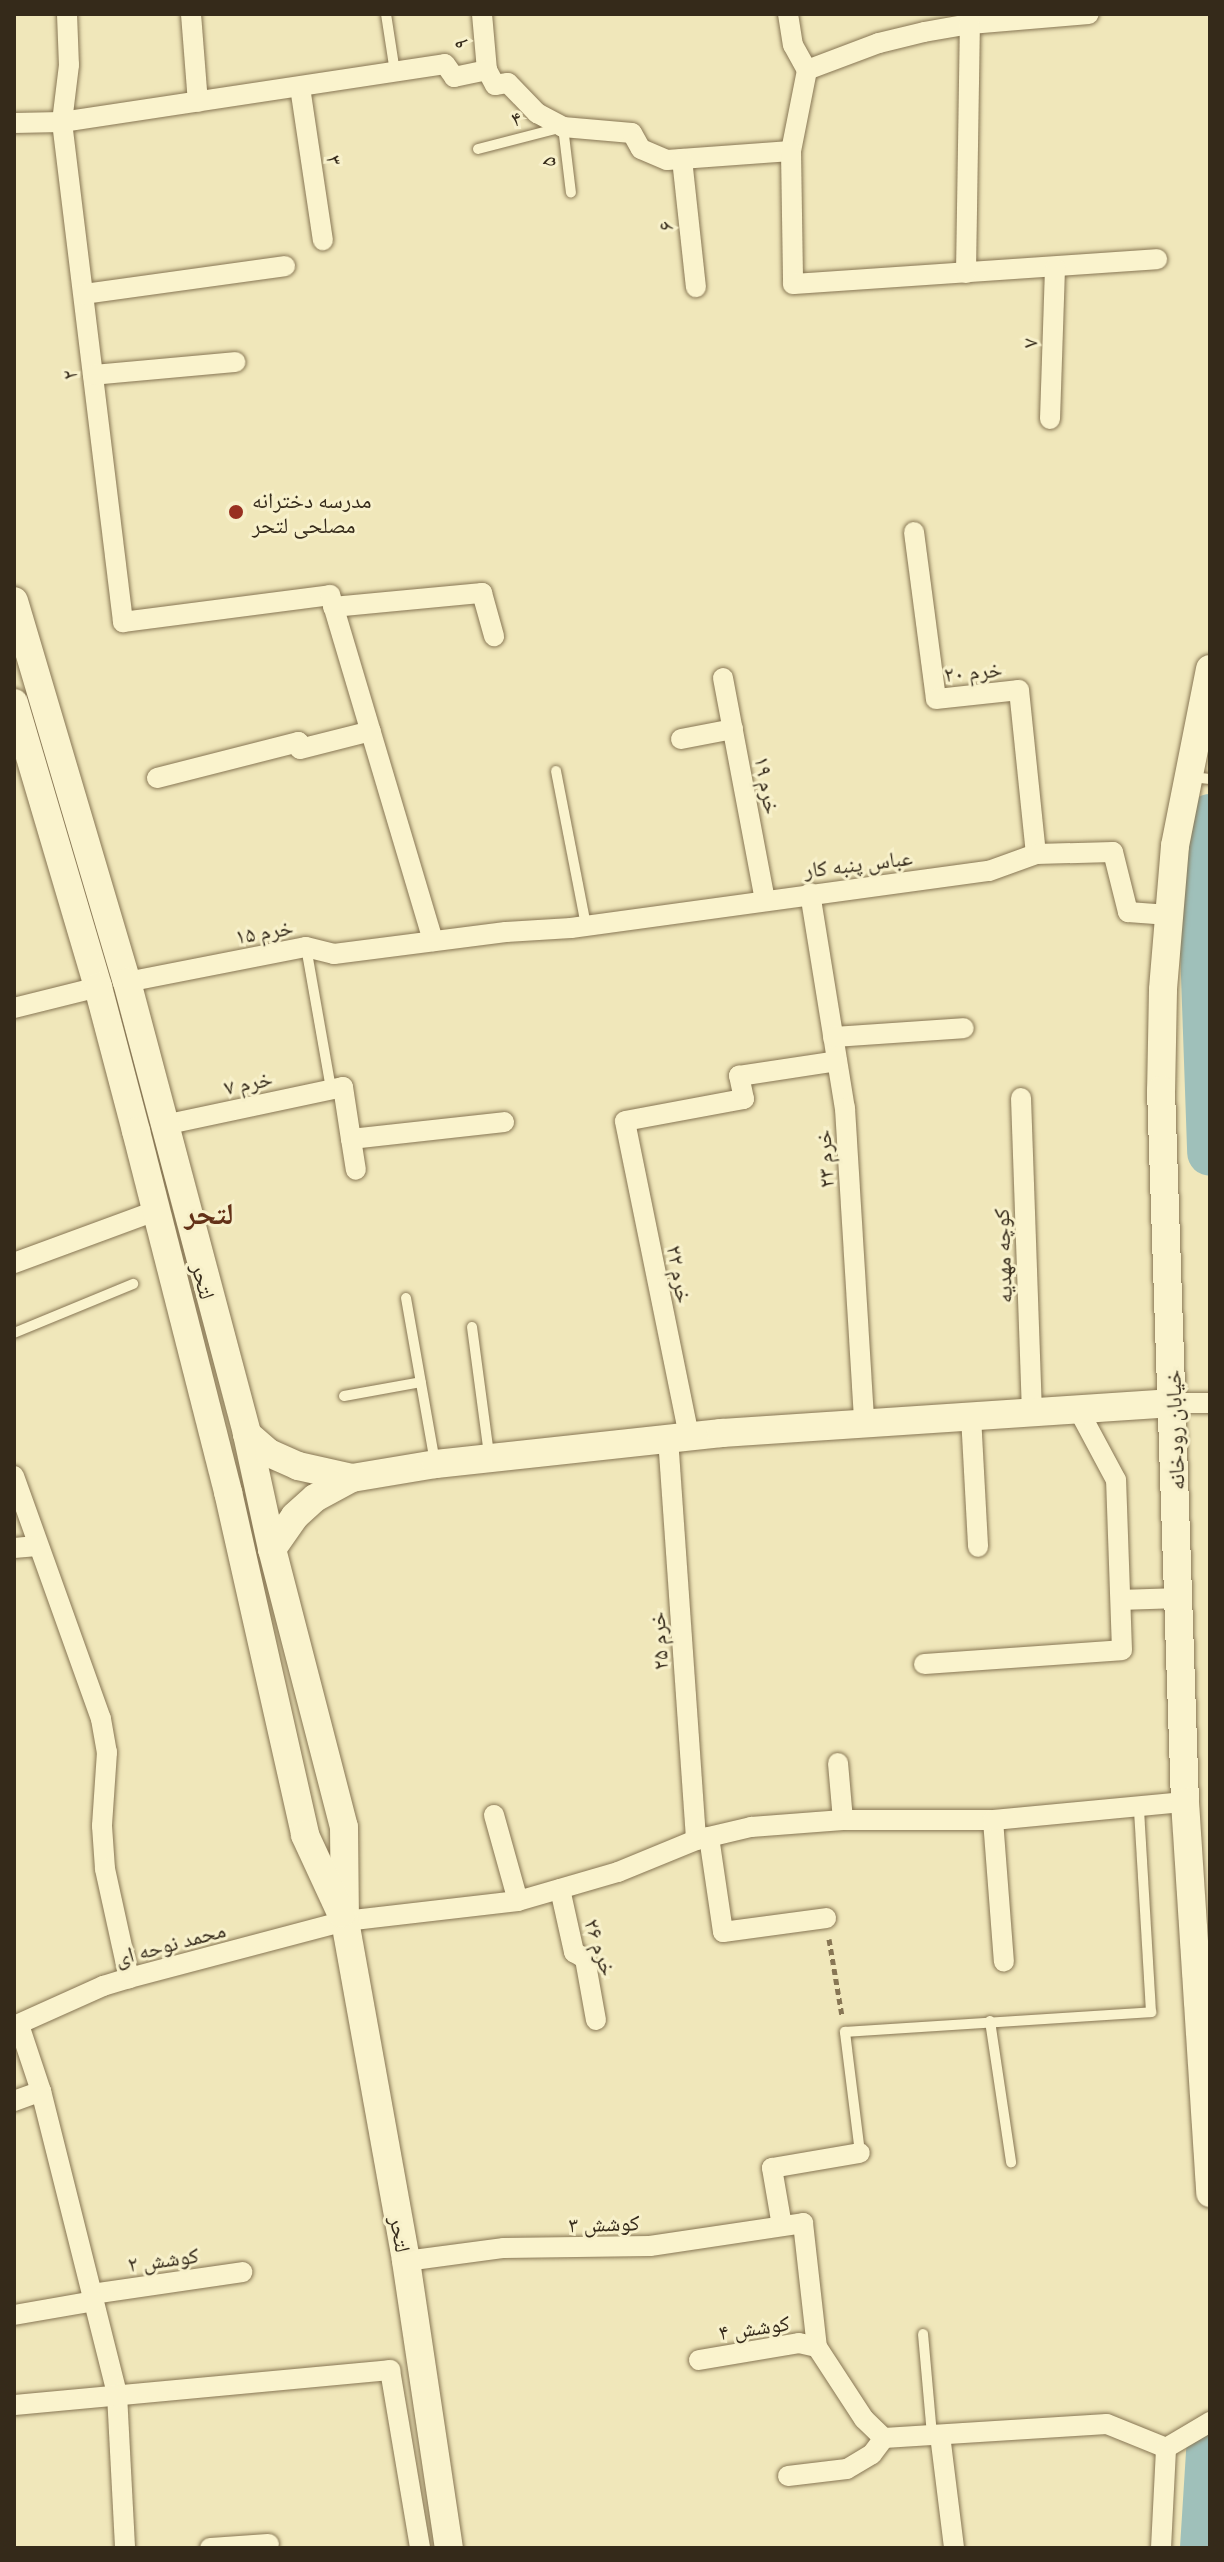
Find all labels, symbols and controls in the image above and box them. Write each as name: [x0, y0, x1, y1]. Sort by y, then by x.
street label: ۹: [446, 38, 474, 50]
street label: ۴: [508, 104, 524, 132]
street label: ۳: [321, 153, 349, 167]
street label: ۵: [533, 155, 561, 169]
street label: ۶: [651, 220, 679, 232]
street label: ۷: [1016, 338, 1042, 348]
street label: ۲: [55, 368, 83, 382]
place label: مدرسه دخترانه مصلحی لتحر: [252, 486, 372, 538]
marker: مدرسه دخترانه مصلحی لتحر: [227, 503, 245, 521]
street label: خرم ۲۰: [943, 655, 1003, 687]
street label: خرم ۱۹: [749, 754, 787, 816]
street label: عباس پنبه کار: [802, 843, 914, 883]
street label: خرم ۱۵: [233, 913, 295, 949]
street label: خرم ۷: [221, 1064, 275, 1100]
street label: خرم ۲۳: [809, 1129, 839, 1189]
district label: لتحر: [185, 1195, 233, 1231]
street label: کوچه مهدیه: [987, 1208, 1017, 1304]
street label: خرم ۲۲: [661, 1243, 699, 1305]
street label: لتحر: [187, 1260, 221, 1302]
street label: خیابان رودخانه: [1159, 1369, 1189, 1491]
street label: خرم ۲۵: [643, 1611, 673, 1671]
street label: خرم ۲۶: [579, 1915, 623, 1979]
street label: محمد نوحه ای: [112, 1916, 228, 1970]
street label: کوشش ۳: [568, 2209, 640, 2237]
street label: لتحر: [385, 2214, 417, 2254]
street label: کوشش ۲: [126, 2241, 200, 2277]
street label: کوشش ۴: [717, 2309, 791, 2345]

